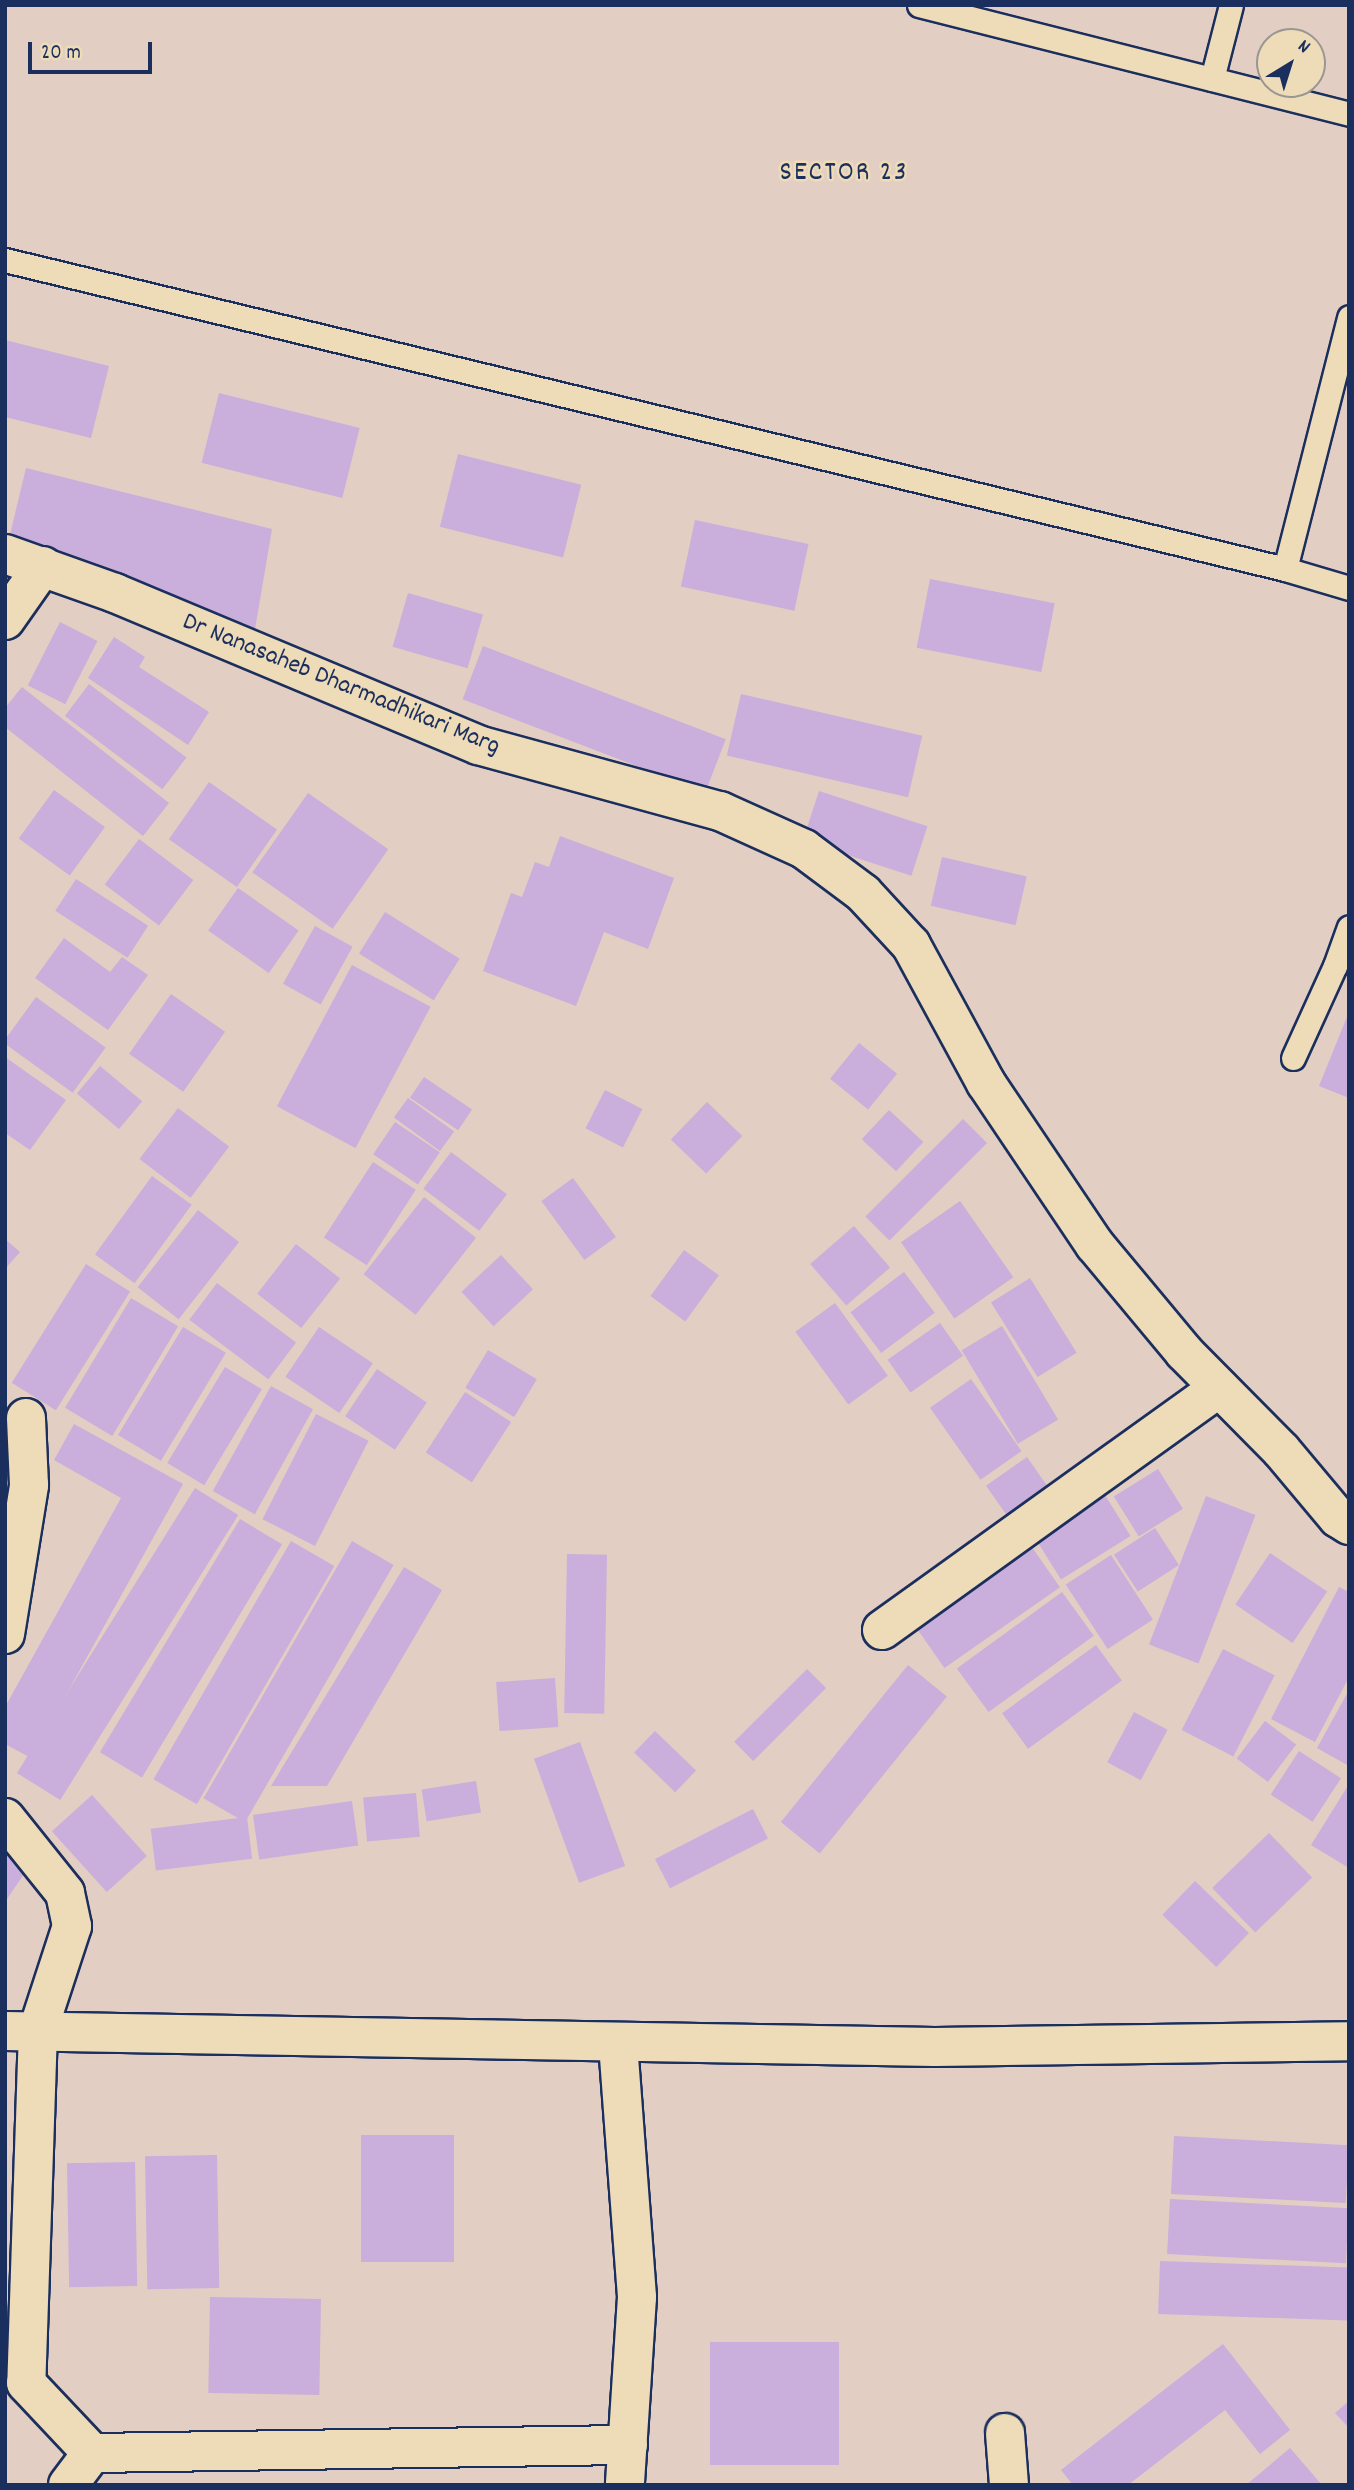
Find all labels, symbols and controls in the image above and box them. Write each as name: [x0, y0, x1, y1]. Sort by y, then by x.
scale bar: [32, 28, 156, 72]
north arrow: [1256, 28, 1326, 98]
text: N: [1291, 34, 1315, 61]
text: 20 m: [41, 39, 81, 69]
district label: SECTOR 23: [781, 157, 907, 191]
street label: Dr Nanasaheb Dharmadhikari Marg: [178, 607, 504, 763]

